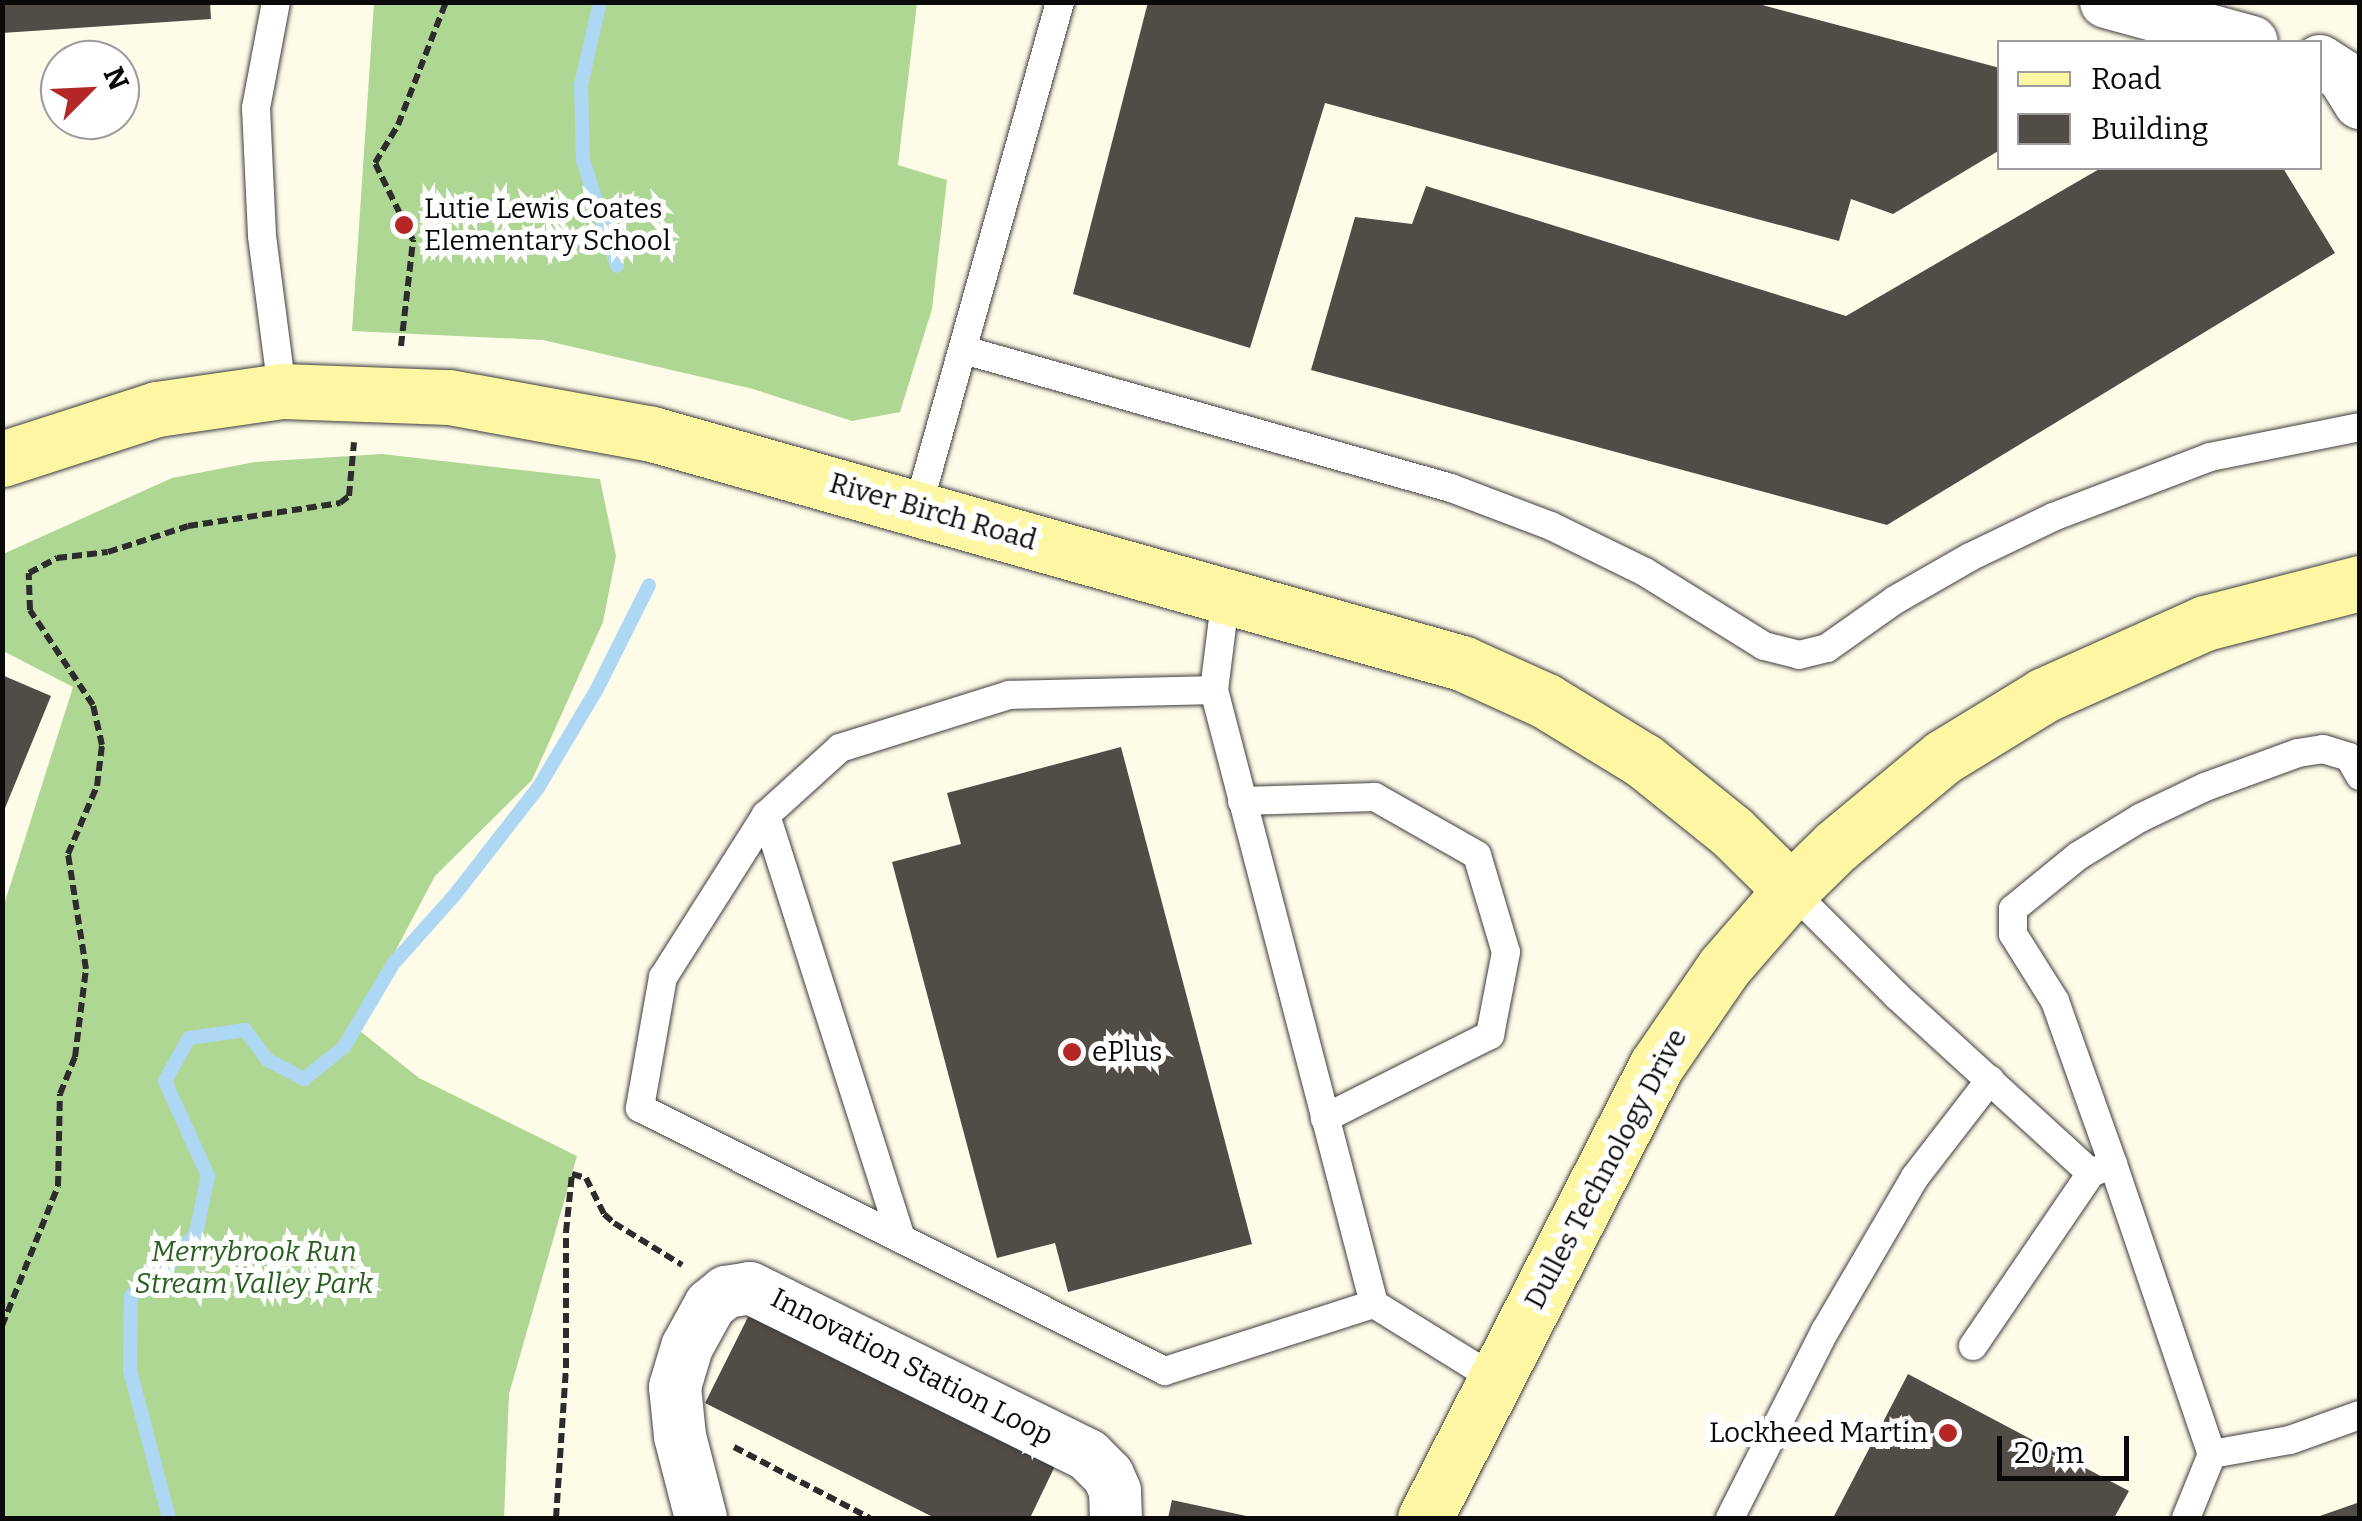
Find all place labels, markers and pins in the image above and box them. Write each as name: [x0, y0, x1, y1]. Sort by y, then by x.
place label: Lutie Lewis Coates Elementary School: [424, 192, 671, 258]
marker: Lutie Lewis Coates Elementary School: [393, 214, 415, 236]
place label: ePlus: [1092, 1035, 1162, 1069]
marker: ePlus: [1061, 1041, 1083, 1063]
place label: Lockheed Martin: [1709, 1416, 1928, 1450]
marker: Lockheed Martin: [1937, 1422, 1959, 1444]

